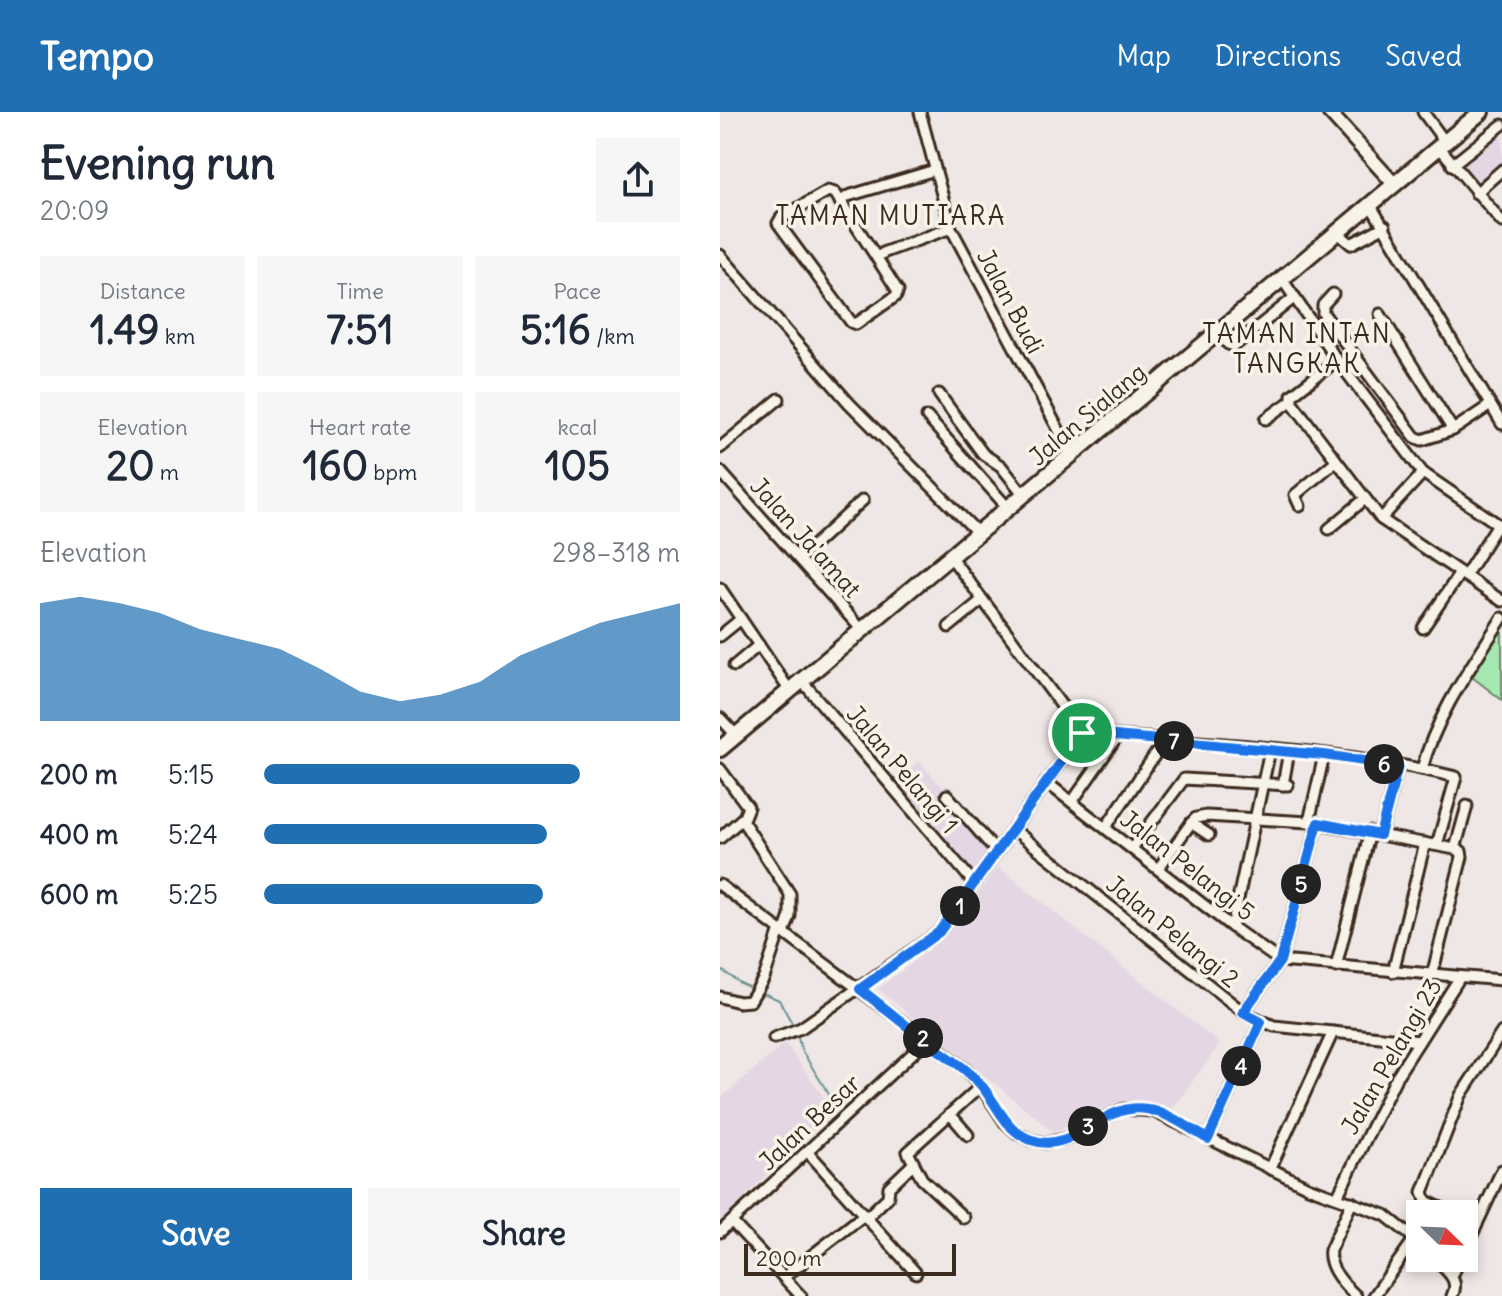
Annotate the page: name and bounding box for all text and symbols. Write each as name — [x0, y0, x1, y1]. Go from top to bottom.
text: Tempo — [40, 33, 154, 80]
text: Map — [1116, 38, 1171, 74]
text: Directions — [1215, 38, 1341, 74]
text: Saved — [1385, 38, 1462, 74]
text: Evening run — [40, 136, 275, 191]
button: share — [596, 138, 680, 222]
text: 20:09 — [40, 194, 109, 227]
district label: TAMAN MUTIARA — [776, 199, 1006, 232]
street label: Jalan Budi — [971, 244, 1051, 358]
text: Distance — [100, 277, 186, 305]
text: Time — [336, 277, 384, 305]
text: Pace — [553, 277, 601, 305]
text: 1.49 — [90, 305, 160, 355]
text: 7:51 — [326, 305, 394, 355]
text: 5:16 — [520, 305, 591, 355]
district label: TAMAN INTAN TANGKAK — [1202, 317, 1392, 380]
text: km — [160, 322, 195, 350]
text: /km — [591, 322, 635, 350]
street label: Jalan Sialang — [1022, 356, 1152, 472]
text: Elevation — [98, 413, 188, 441]
text: Heart rate — [309, 413, 411, 441]
text: kcal — [558, 413, 597, 441]
text: 20 — [106, 441, 155, 491]
text: 160 — [303, 441, 368, 491]
text: 105 — [545, 441, 610, 491]
text: m — [155, 458, 179, 486]
text: bpm — [368, 458, 417, 486]
street label: Jalan Ja'amat — [744, 471, 868, 603]
text: Elevation — [40, 536, 147, 569]
text: 298–318 m — [552, 536, 680, 569]
street label: Jalan Pelangi 1 — [841, 699, 965, 839]
pin — [1048, 699, 1116, 767]
icon: arrive — [1060, 711, 1104, 755]
pin: 7 — [1154, 721, 1194, 761]
text: 7 — [1169, 727, 1179, 755]
pin: 6 — [1364, 744, 1404, 784]
text: 6 — [1378, 750, 1390, 778]
text: 200 m — [40, 758, 117, 791]
text: 5:15 — [168, 758, 214, 791]
street label: Jalan Pelangi 5 — [1115, 803, 1261, 927]
text: 400 m — [40, 818, 118, 851]
text: 5:24 — [168, 818, 218, 851]
pin: 5 — [1281, 864, 1321, 904]
street label: Jalan Pelangi 2 — [1101, 868, 1245, 994]
text: 5 — [1295, 870, 1307, 898]
text: 600 m — [40, 878, 118, 911]
text: 5:25 — [168, 878, 218, 911]
pin: 1 — [940, 886, 980, 926]
text: 1 — [956, 892, 964, 920]
street label: Jalan Pelangi 23 — [1334, 973, 1448, 1139]
pin: 2 — [903, 1018, 943, 1058]
text: 2 — [917, 1024, 929, 1052]
pin: 4 — [1221, 1046, 1261, 1086]
text: 4 — [1235, 1052, 1247, 1080]
street label: Jalan Besar — [752, 1067, 866, 1176]
pin: 3 — [1068, 1106, 1108, 1146]
text: 3 — [1082, 1112, 1094, 1140]
button: Save — [40, 1188, 352, 1280]
button: Share — [368, 1188, 680, 1280]
north arrow — [1406, 1200, 1478, 1272]
map controls — [1406, 1200, 1478, 1272]
scale bar — [744, 1240, 956, 1276]
text: 200 m — [756, 1244, 822, 1272]

